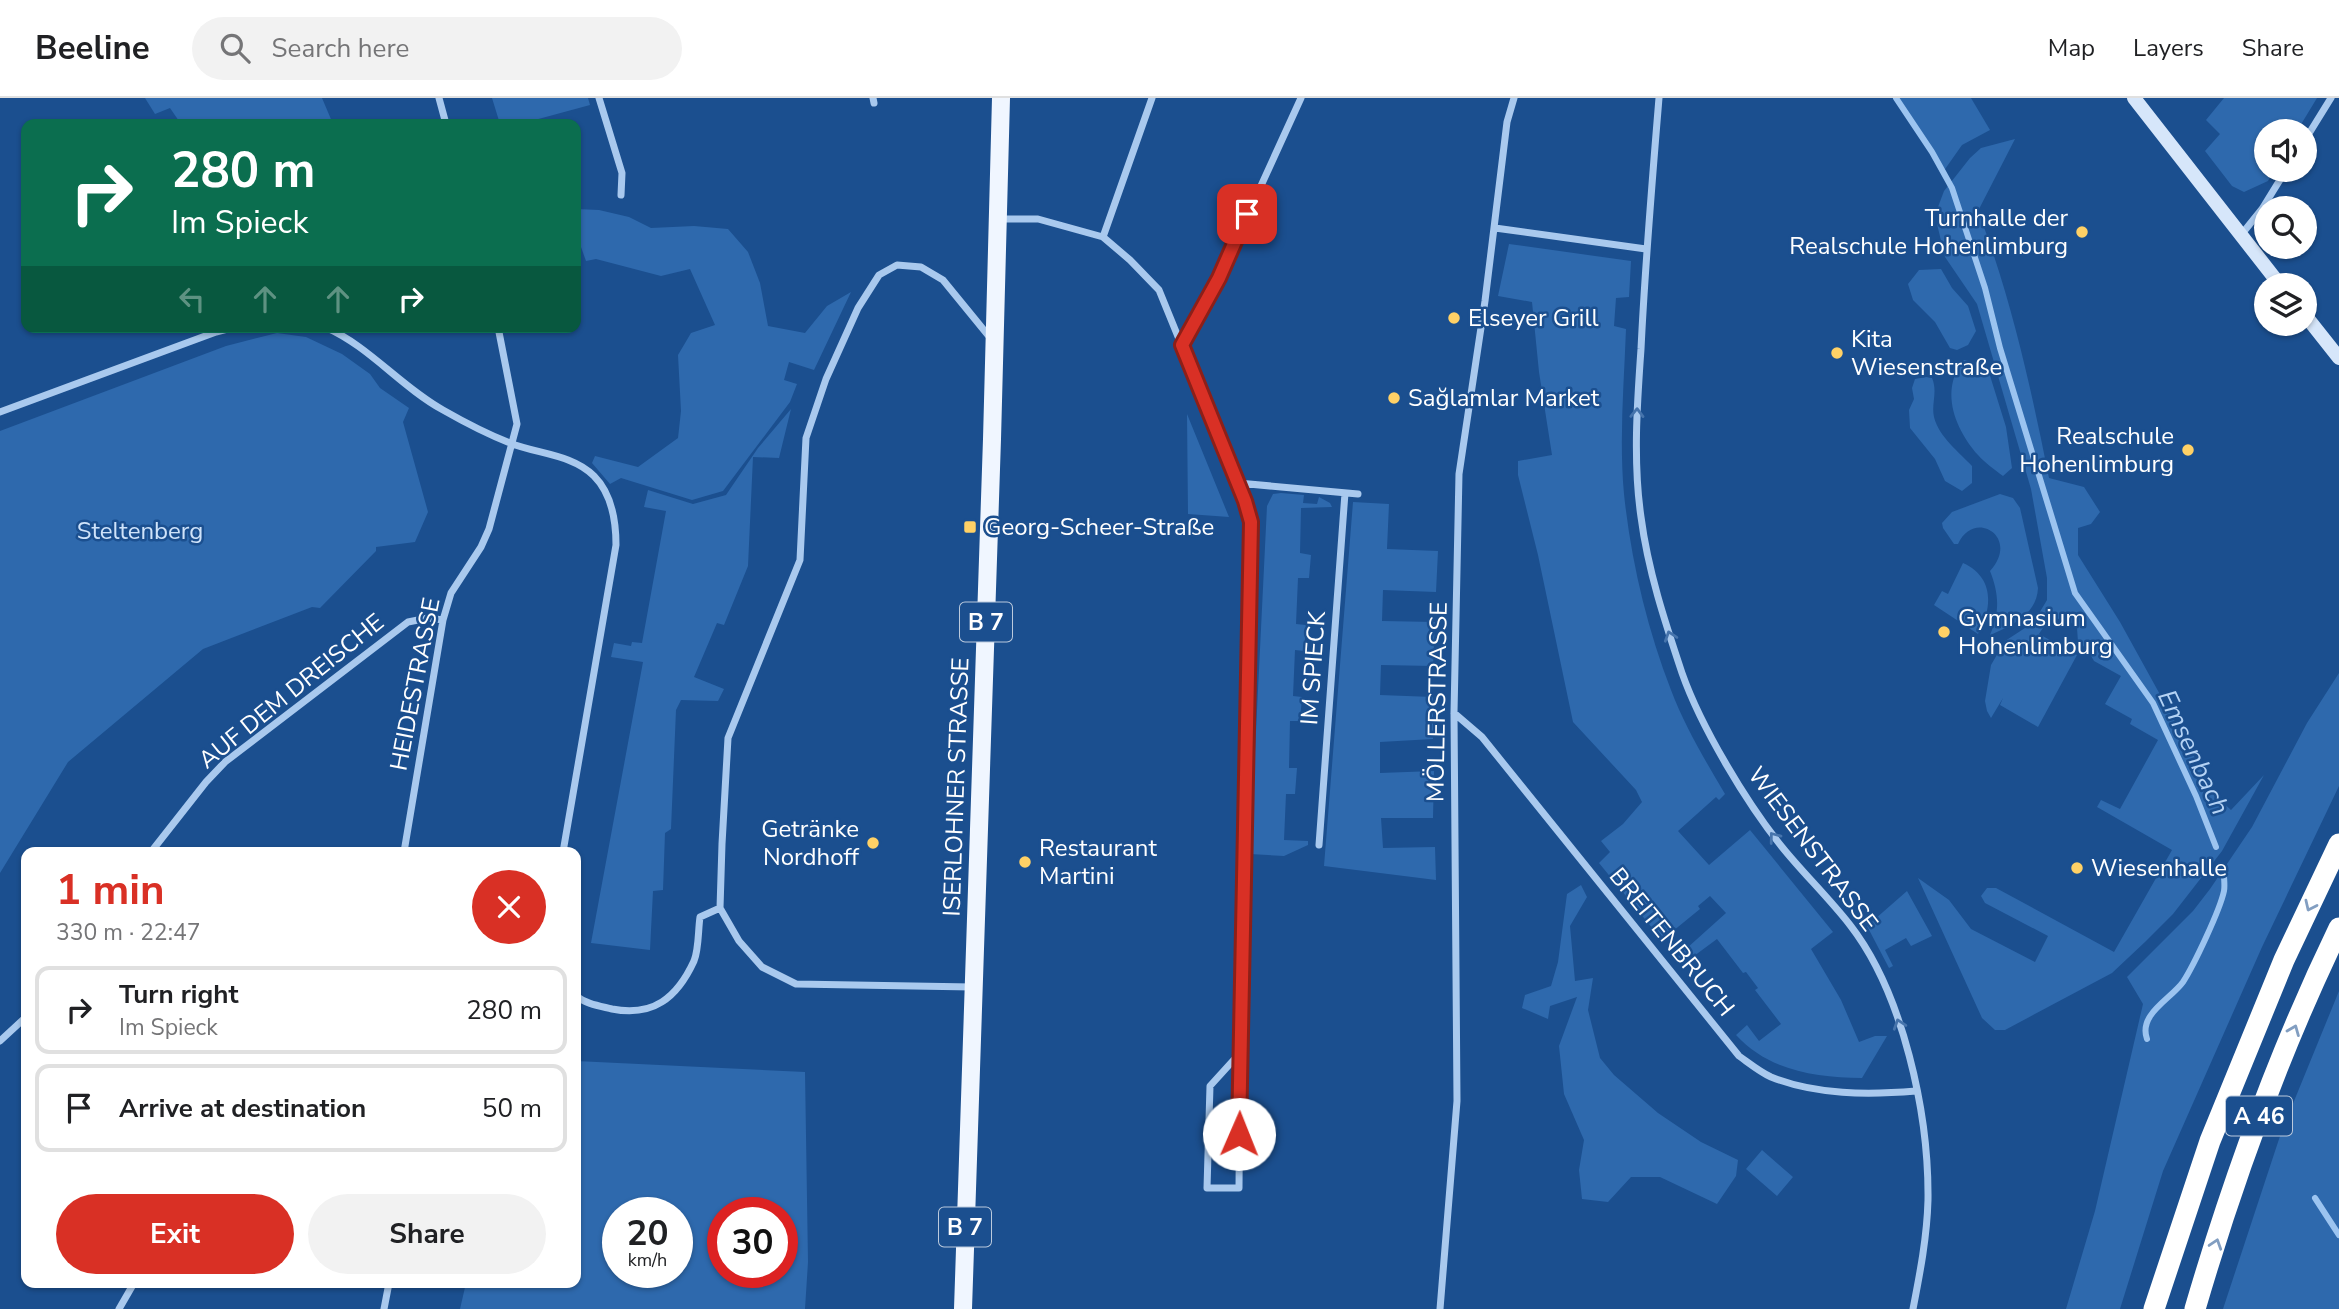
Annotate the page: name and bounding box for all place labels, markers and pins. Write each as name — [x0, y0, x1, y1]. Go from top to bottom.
pin — [1217, 184, 1277, 244]
place label: Turnhalle der Realschule Hohenlimburg — [1789, 202, 2068, 262]
marker: Turnhalle der Realschule Hohenlimburg — [2074, 224, 2090, 240]
place label: Elseyer Grill — [1468, 302, 1599, 334]
marker: Elseyer Grill — [1446, 310, 1462, 326]
place label: Kita Wiesenstraße — [1851, 323, 2002, 383]
marker: Kita Wiesenstraße — [1829, 345, 1845, 361]
place label: Sağlamlar Market — [1408, 382, 1600, 414]
marker: Sağlamlar Market — [1386, 390, 1402, 406]
place label: Realschule Hohenlimburg — [2019, 420, 2174, 480]
marker: Realschule Hohenlimburg — [2180, 442, 2196, 458]
place label: Georg-Scheer-Straße — [984, 511, 1214, 543]
marker: Georg-Scheer-Straße — [962, 519, 978, 535]
place label: Gymnasium Hohenlimburg — [1958, 602, 2113, 662]
marker: Gymnasium Hohenlimburg — [1936, 624, 1952, 640]
place label: Getränke Nordhoff — [761, 813, 860, 873]
place label: Restaurant Martini — [1039, 832, 1157, 892]
marker: Getränke Nordhoff — [865, 835, 881, 851]
place label: Wiesenhalle — [2091, 852, 2227, 884]
marker: Restaurant Martini — [1017, 854, 1033, 870]
marker: Wiesenhalle — [2069, 860, 2085, 876]

